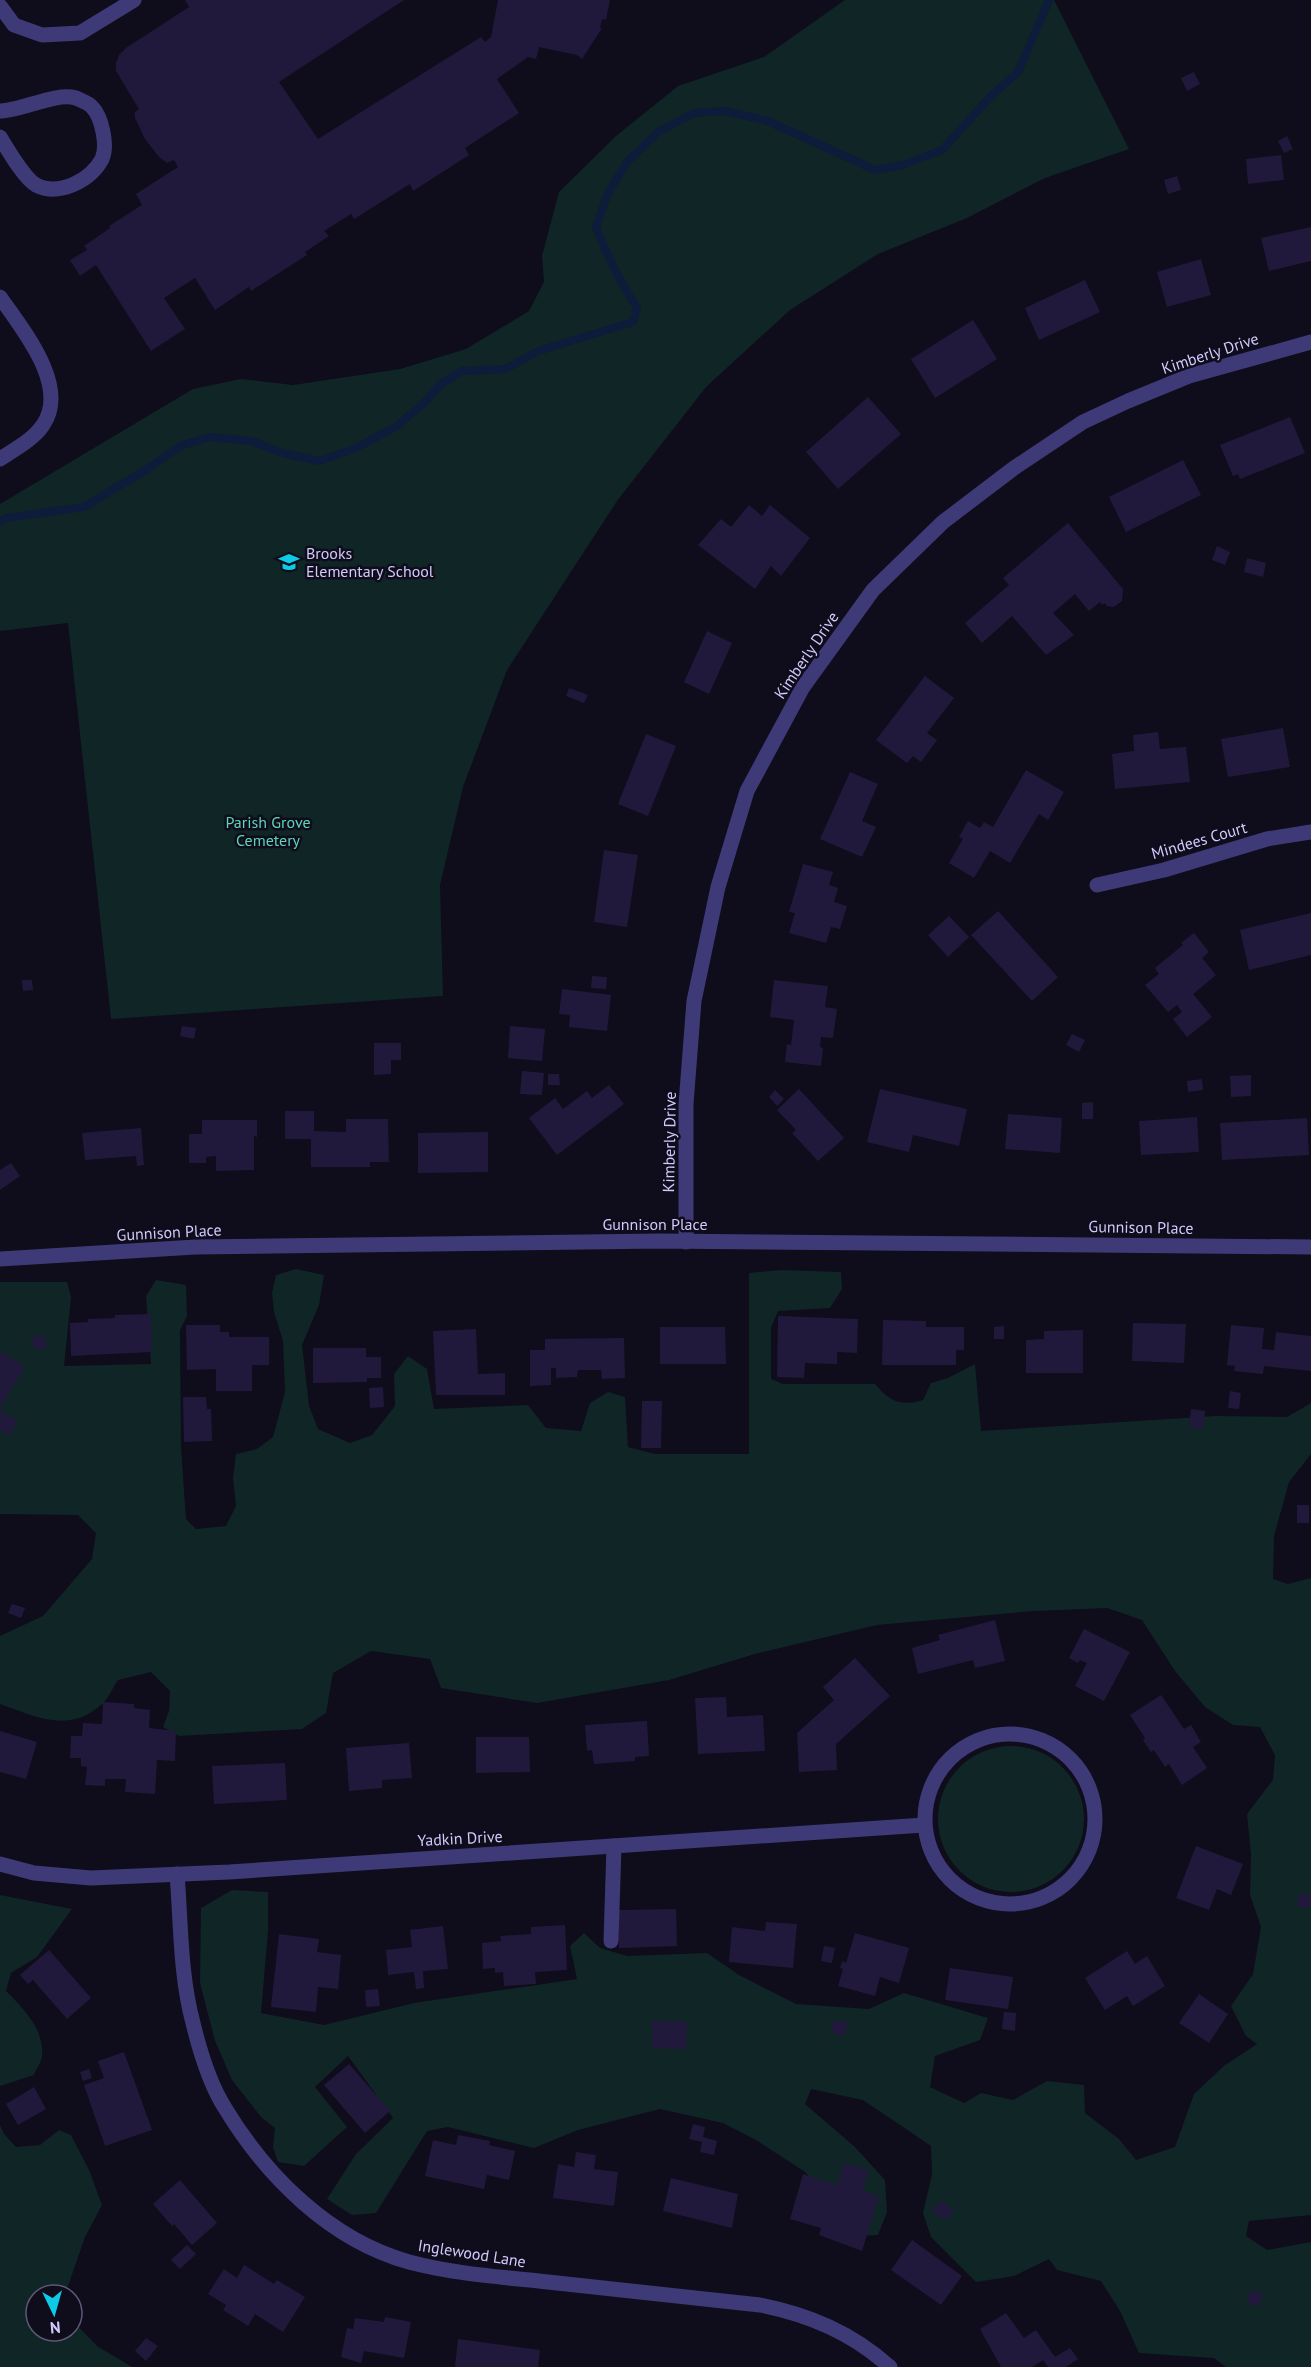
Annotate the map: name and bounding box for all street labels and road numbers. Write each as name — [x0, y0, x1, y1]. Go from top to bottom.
street label: Kimberly Drive — [1159, 328, 1261, 378]
street label: Kimberly Drive — [769, 608, 843, 702]
street label: Mindees Court — [1149, 817, 1250, 863]
street label: Kimberly Drive — [658, 1091, 680, 1193]
street label: Gunnison Place — [602, 1214, 708, 1234]
street label: Gunnison Place — [1088, 1216, 1194, 1238]
street label: Gunnison Place — [116, 1219, 222, 1245]
street label: Yadkin Drive — [417, 1826, 503, 1850]
street label: Inglewood Lane — [417, 2235, 527, 2271]

